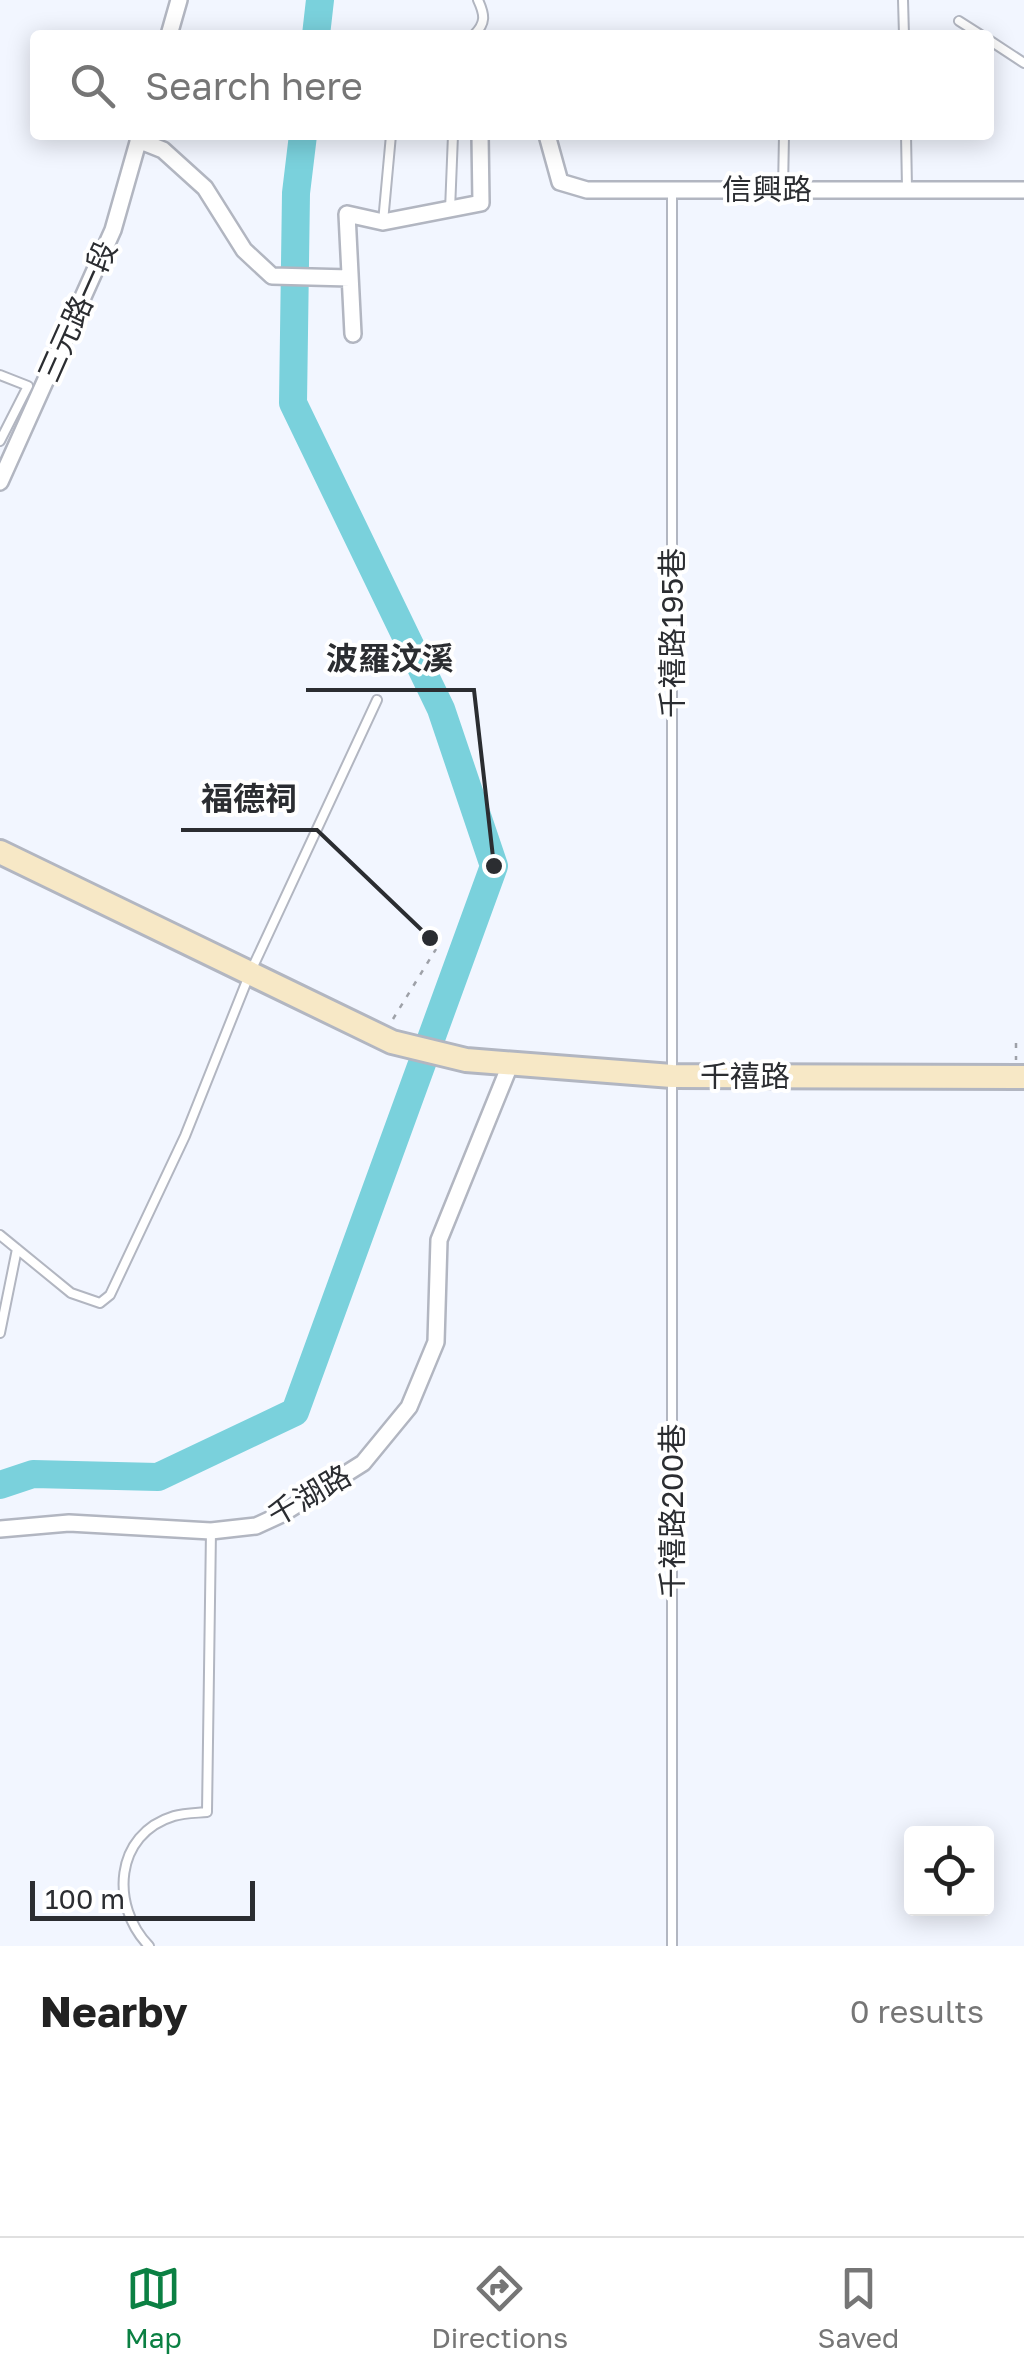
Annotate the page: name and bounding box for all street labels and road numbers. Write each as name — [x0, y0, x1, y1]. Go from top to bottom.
street label: 信興路 — [722, 171, 812, 207]
street label: 三元路一段 — [30, 235, 124, 387]
street label: 千禧路195巷 — [654, 548, 690, 718]
street label: 千禧路 — [700, 1058, 790, 1094]
street label: 千禧路200巷 — [654, 1424, 690, 1598]
street label: 千湖路 — [261, 1457, 357, 1533]

